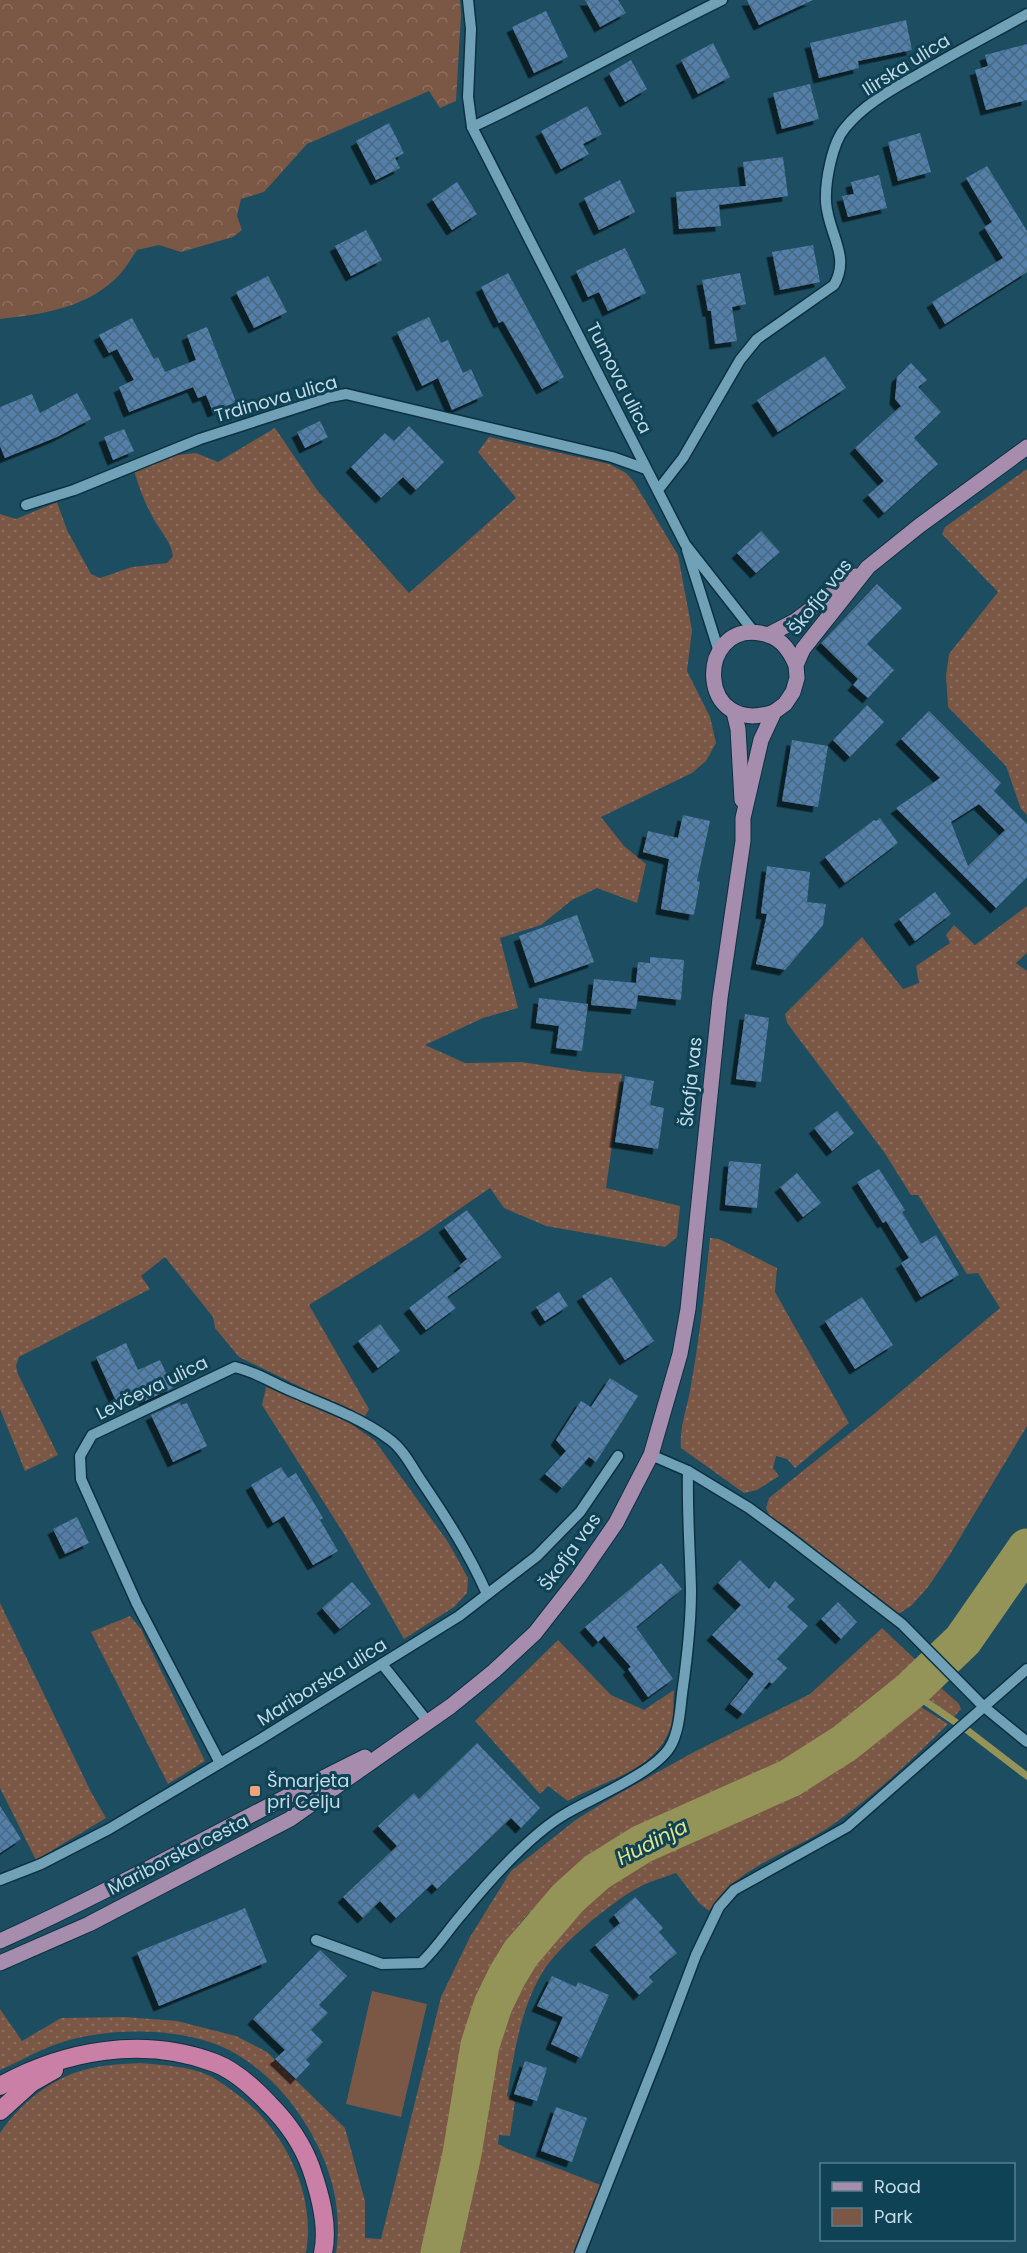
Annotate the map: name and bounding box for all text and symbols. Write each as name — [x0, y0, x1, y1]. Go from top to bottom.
street label: Ilirska ulica — [857, 28, 954, 101]
street label: Tumova ulica — [581, 318, 658, 438]
street label: Trdinova ulica — [212, 369, 340, 428]
street label: Škofja vas — [782, 553, 857, 640]
street label: Škofja vas — [673, 1036, 708, 1128]
street label: Levčeva ulica — [92, 1350, 212, 1425]
street label: Škofja vas — [533, 1508, 606, 1596]
street label: Mariborska ulica — [252, 1632, 391, 1731]
place label: Šmarjeta pri Celju — [267, 1768, 349, 1814]
marker: Šmarjeta pri Celju — [248, 1784, 262, 1798]
street label: Mariborska cesta — [103, 1808, 253, 1901]
water label: Hudinja — [612, 1812, 692, 1872]
legend — [820, 2163, 1015, 2241]
text: Road — [874, 2174, 921, 2199]
text: Park — [874, 2204, 913, 2229]

